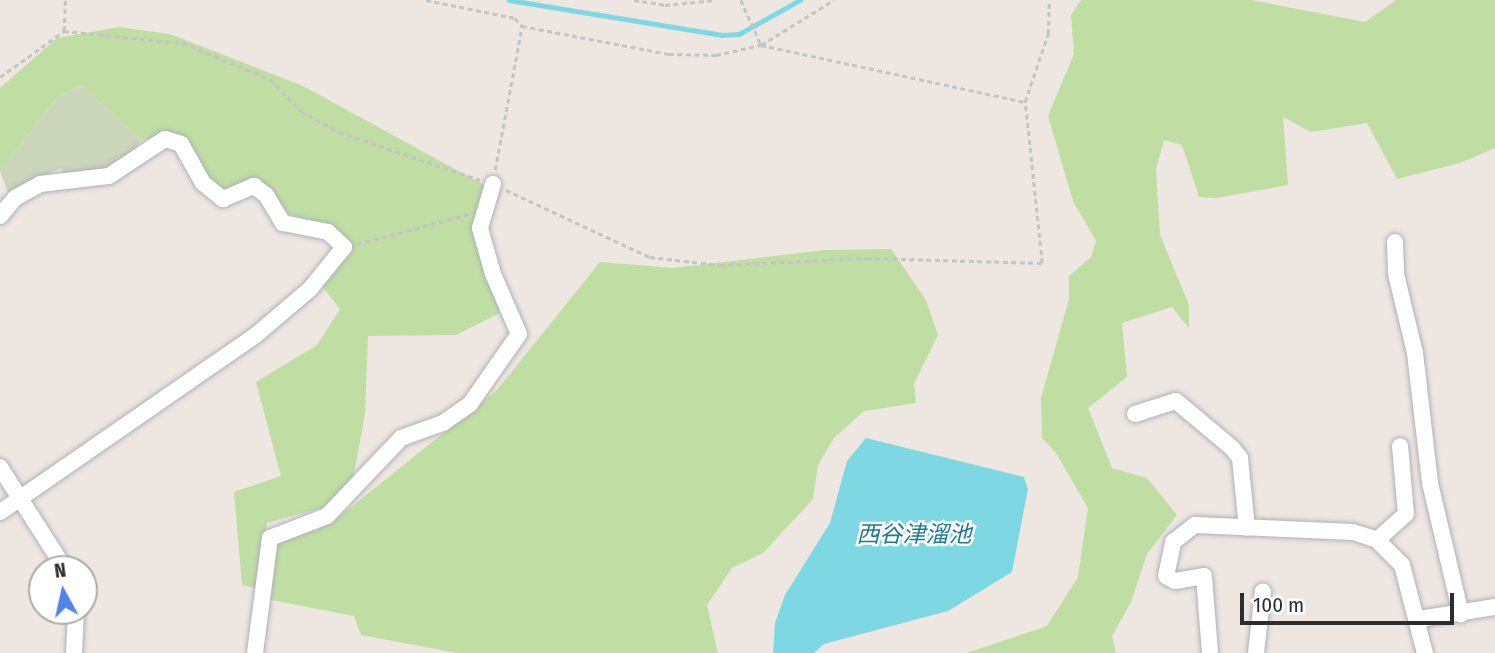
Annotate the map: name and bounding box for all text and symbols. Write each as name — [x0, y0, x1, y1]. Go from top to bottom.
water label: 西谷津溜池 — [857, 520, 971, 548]
north arrow — [28, 555, 98, 625]
text: N — [53, 559, 68, 583]
scale bar — [1243, 580, 1456, 624]
text: 100 m — [1253, 592, 1304, 618]

